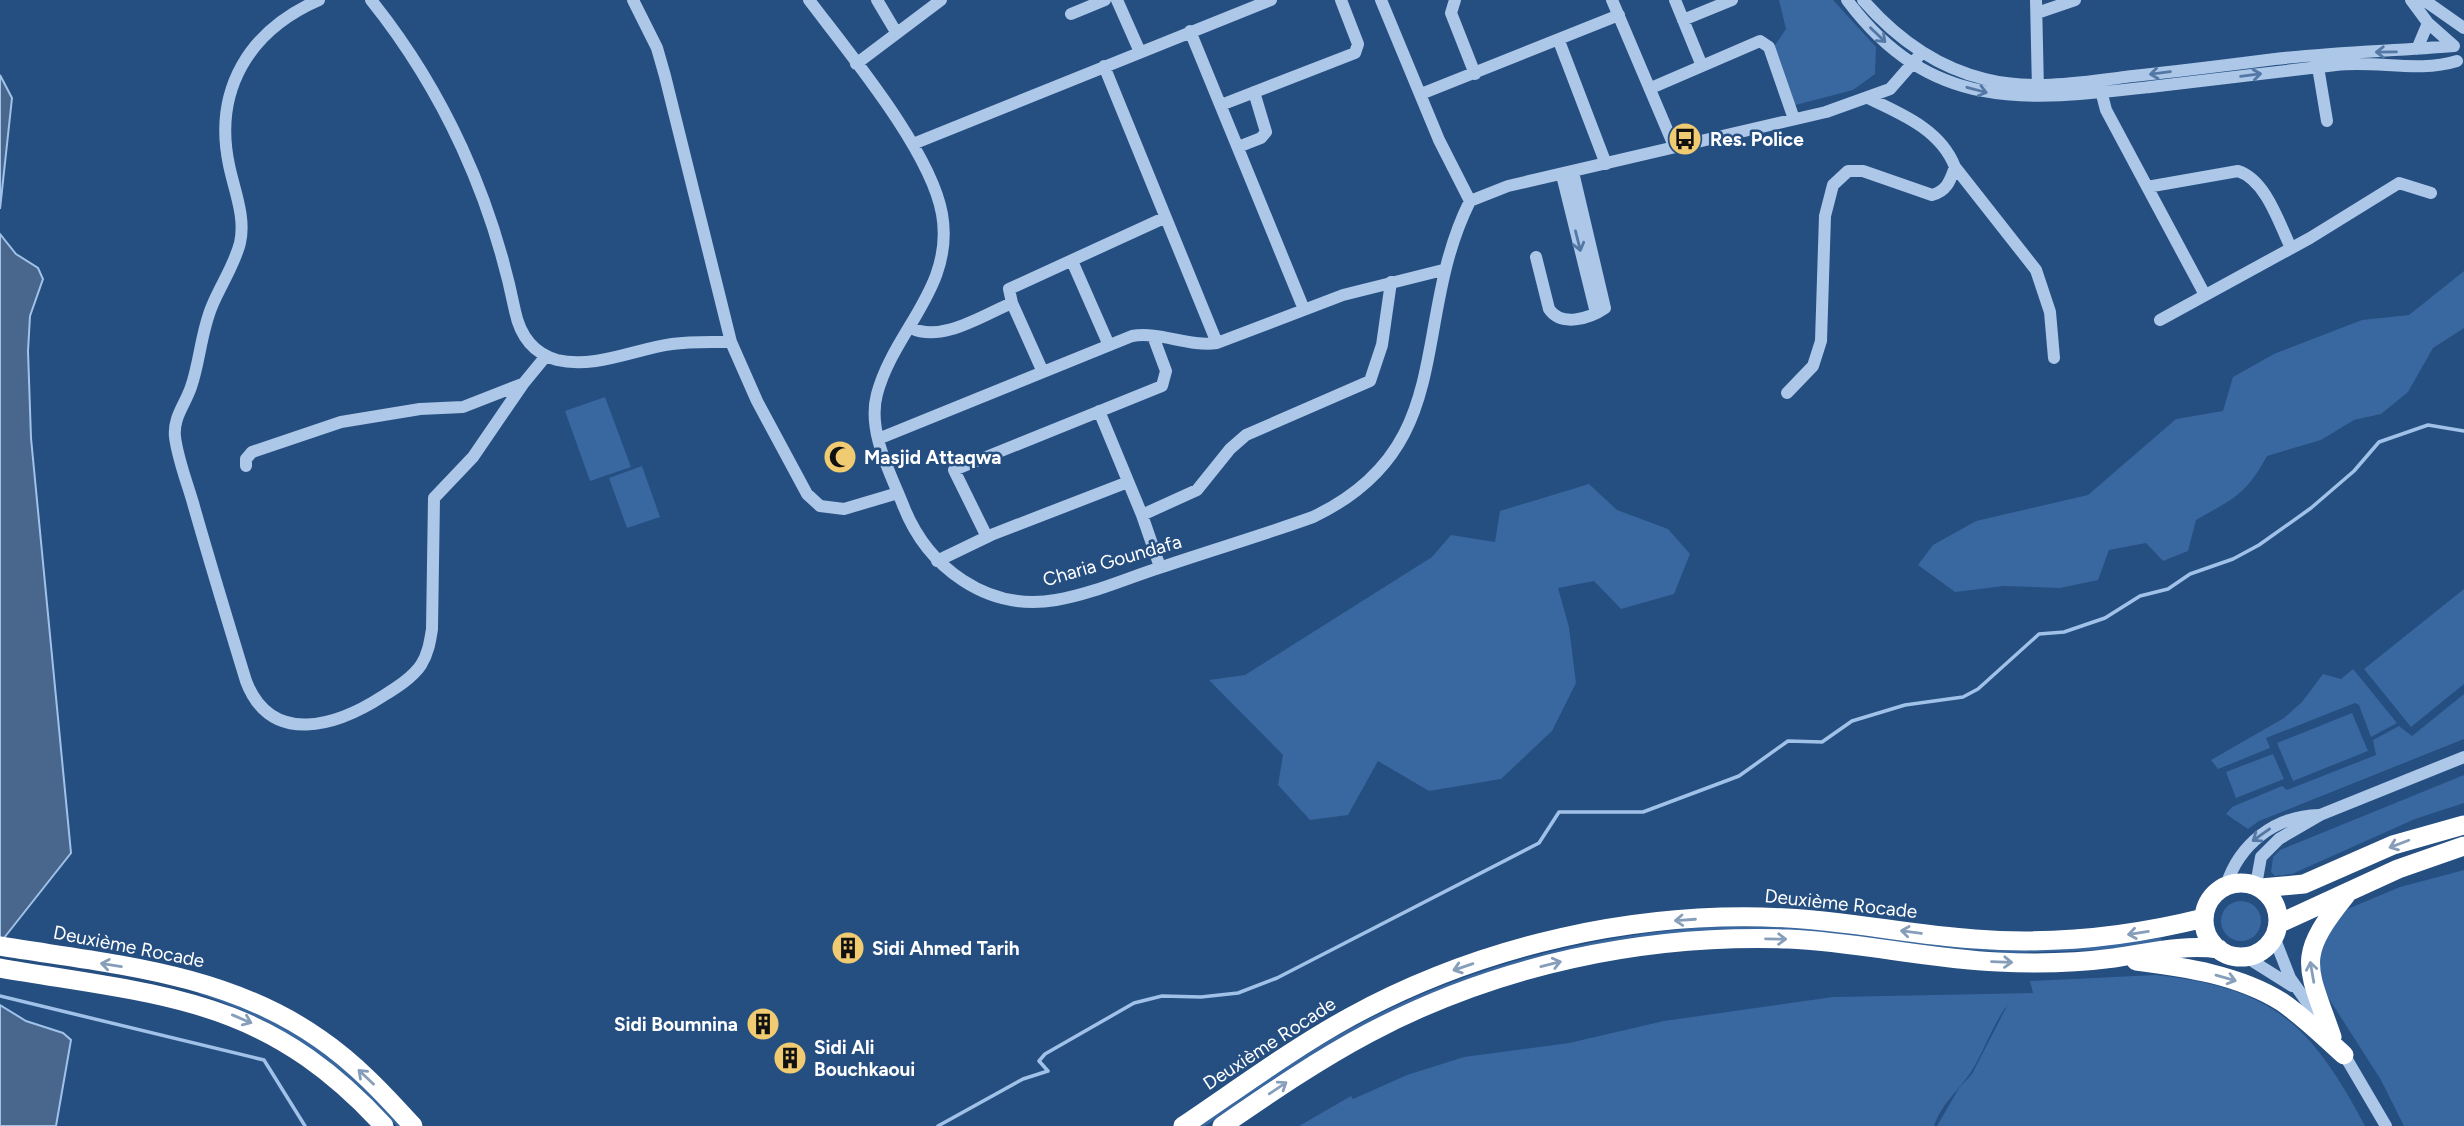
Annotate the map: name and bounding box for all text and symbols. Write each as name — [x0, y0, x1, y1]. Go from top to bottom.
one-way arrow — [1869, 26, 1886, 43]
one-way arrow — [2375, 45, 2398, 59]
one-way arrow — [2149, 67, 2172, 80]
one-way arrow — [2240, 69, 2262, 82]
one-way arrow — [1965, 84, 1988, 97]
bus stop icon: Res. Police — [1666, 120, 1704, 158]
place label: Res. Police — [1710, 128, 1804, 151]
one-way arrow — [1572, 229, 1585, 252]
mosque icon: Masjid Attaqwa — [821, 438, 859, 476]
place label: Masjid Attaqwa — [864, 446, 1001, 469]
street label: Charia Goundafa — [1040, 530, 1184, 591]
one-way arrow — [2252, 828, 2271, 842]
one-way arrow — [2388, 838, 2410, 851]
street label: Deuxième Rocade — [1763, 884, 1918, 923]
one-way arrow — [1673, 913, 1696, 926]
street label: Deuxième Rocade — [51, 921, 206, 972]
one-way arrow — [1900, 925, 1923, 938]
one-way arrow — [2127, 927, 2150, 940]
building icon: Sidi Ahmed Tarih — [829, 929, 867, 967]
one-way arrow — [1765, 932, 1788, 946]
place label: Sidi Ahmed Tarih — [872, 937, 1020, 960]
one-way arrow — [1991, 956, 2014, 969]
one-way arrow — [1539, 957, 1562, 970]
one-way arrow — [101, 958, 123, 971]
one-way arrow — [1452, 961, 1474, 974]
one-way arrow — [2305, 961, 2318, 984]
one-way arrow — [2214, 973, 2236, 986]
street label: Deuxième Rocade — [1199, 992, 1340, 1095]
building icon: Sidi Boumnina — [744, 1005, 782, 1043]
one-way arrow — [231, 1013, 252, 1026]
place label: Sidi Boumnina — [614, 1013, 738, 1036]
place label: Sidi Ali Bouchkaoui — [814, 1036, 915, 1081]
building icon: Sidi Ali Bouchkaoui — [771, 1039, 809, 1077]
one-way arrow — [358, 1068, 375, 1085]
one-way arrow — [1268, 1081, 1288, 1095]

